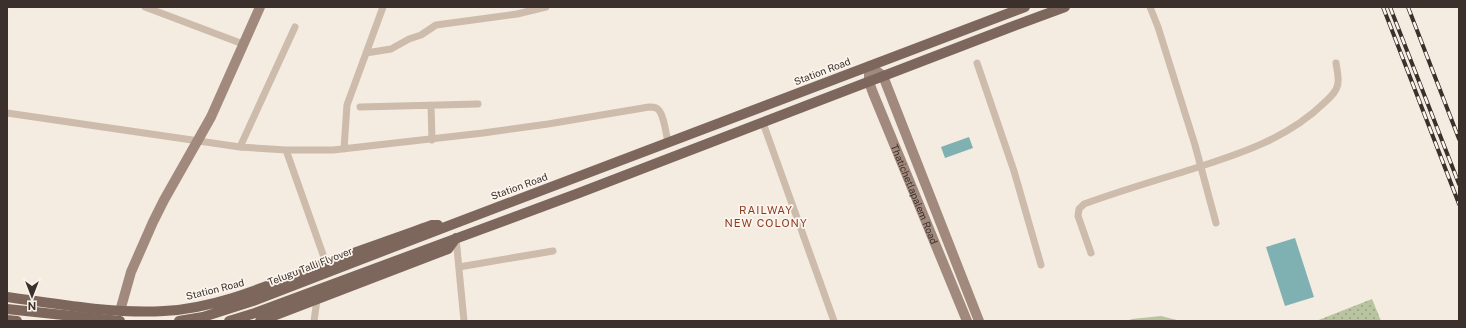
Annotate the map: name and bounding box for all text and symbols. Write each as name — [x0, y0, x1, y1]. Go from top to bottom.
street label: Station Road — [792, 55, 852, 87]
street label: Thatichetlapalem Road — [889, 142, 941, 246]
street label: Station Road — [489, 170, 549, 202]
district label: RAILWAY NEW COLONY — [724, 204, 808, 229]
street label: Telugu Talli Flyover — [266, 244, 354, 288]
north arrow — [12, 276, 52, 316]
street label: Station Road — [185, 276, 245, 302]
text: N — [28, 300, 36, 312]

